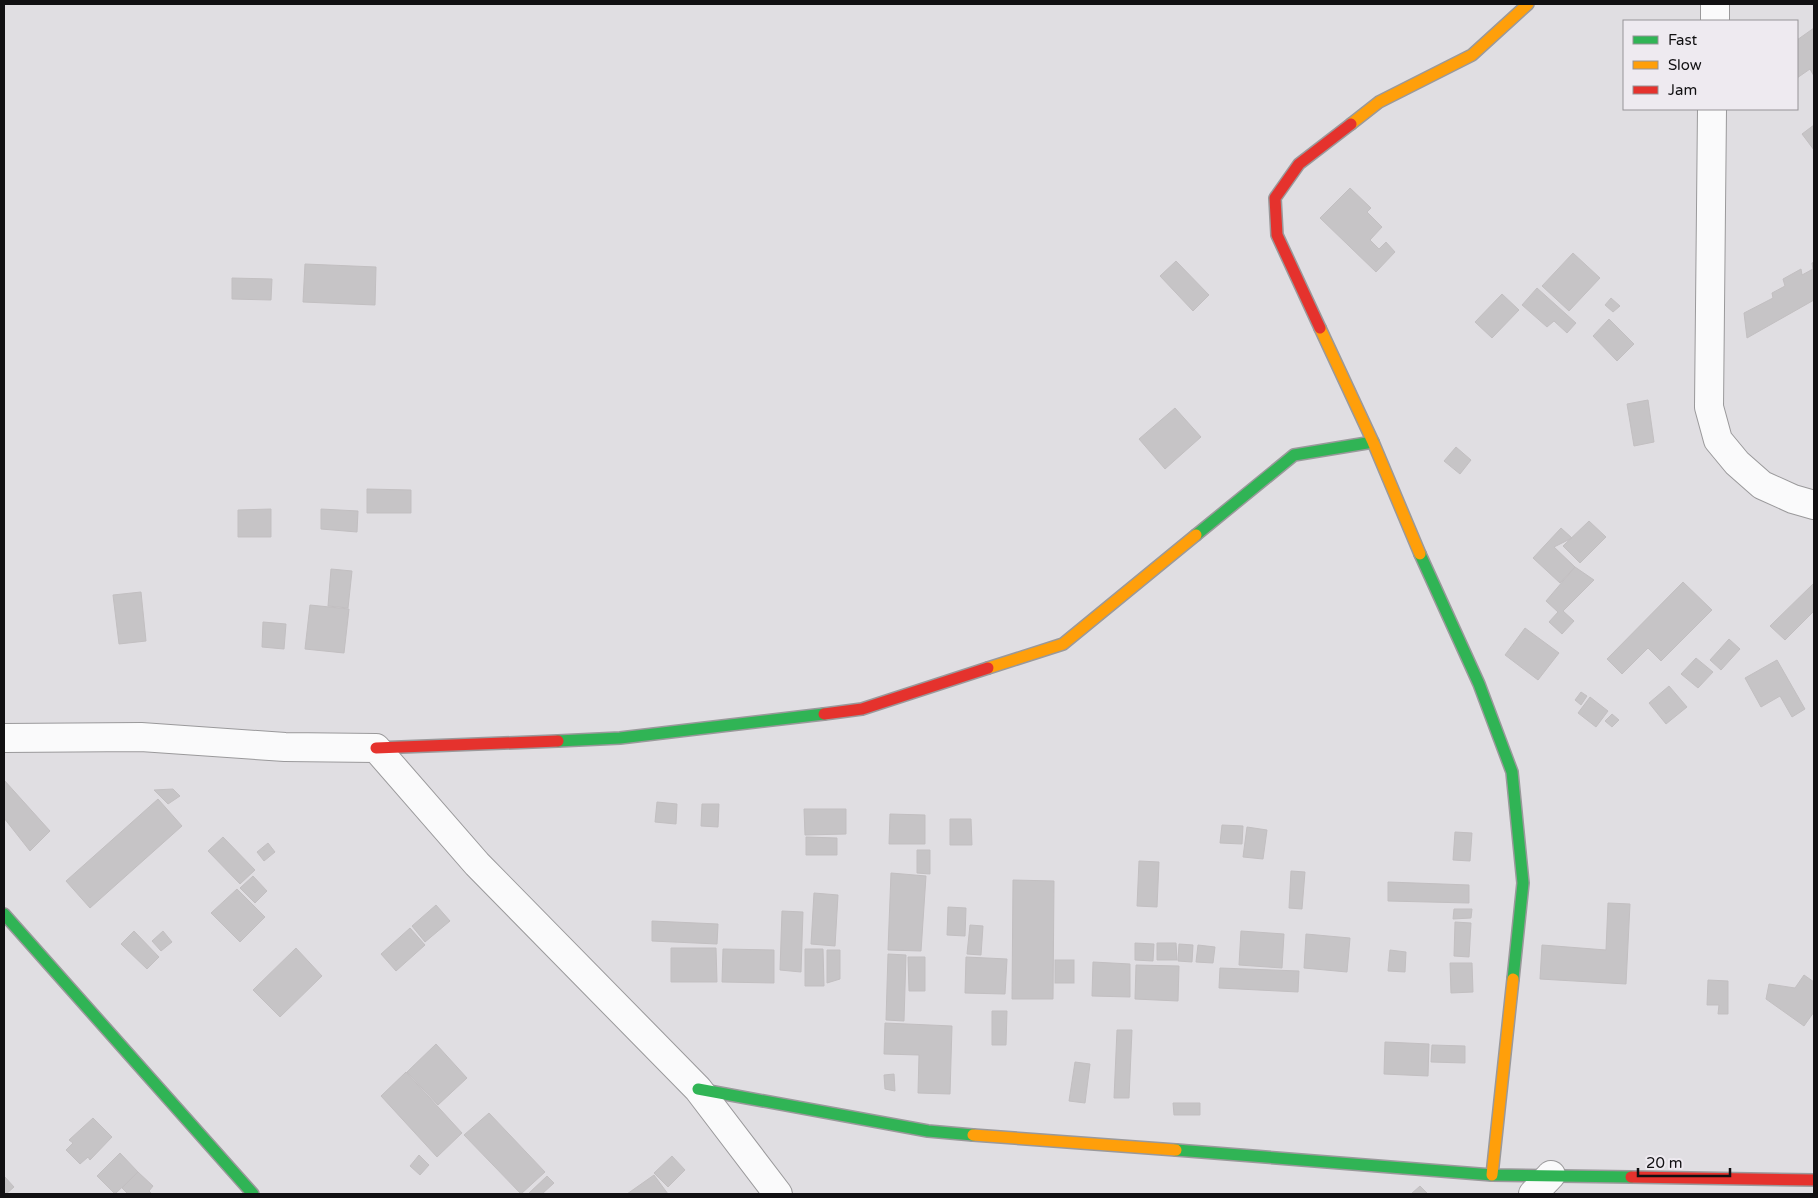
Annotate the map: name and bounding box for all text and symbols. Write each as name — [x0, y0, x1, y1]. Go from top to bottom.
legend — [1623, 20, 1798, 110]
text: Fast — [1668, 31, 1698, 49]
text: Slow — [1668, 56, 1702, 74]
text: Jam — [1668, 81, 1697, 99]
scale bar — [1638, 1146, 1730, 1178]
text: 20 m — [1646, 1154, 1683, 1172]

